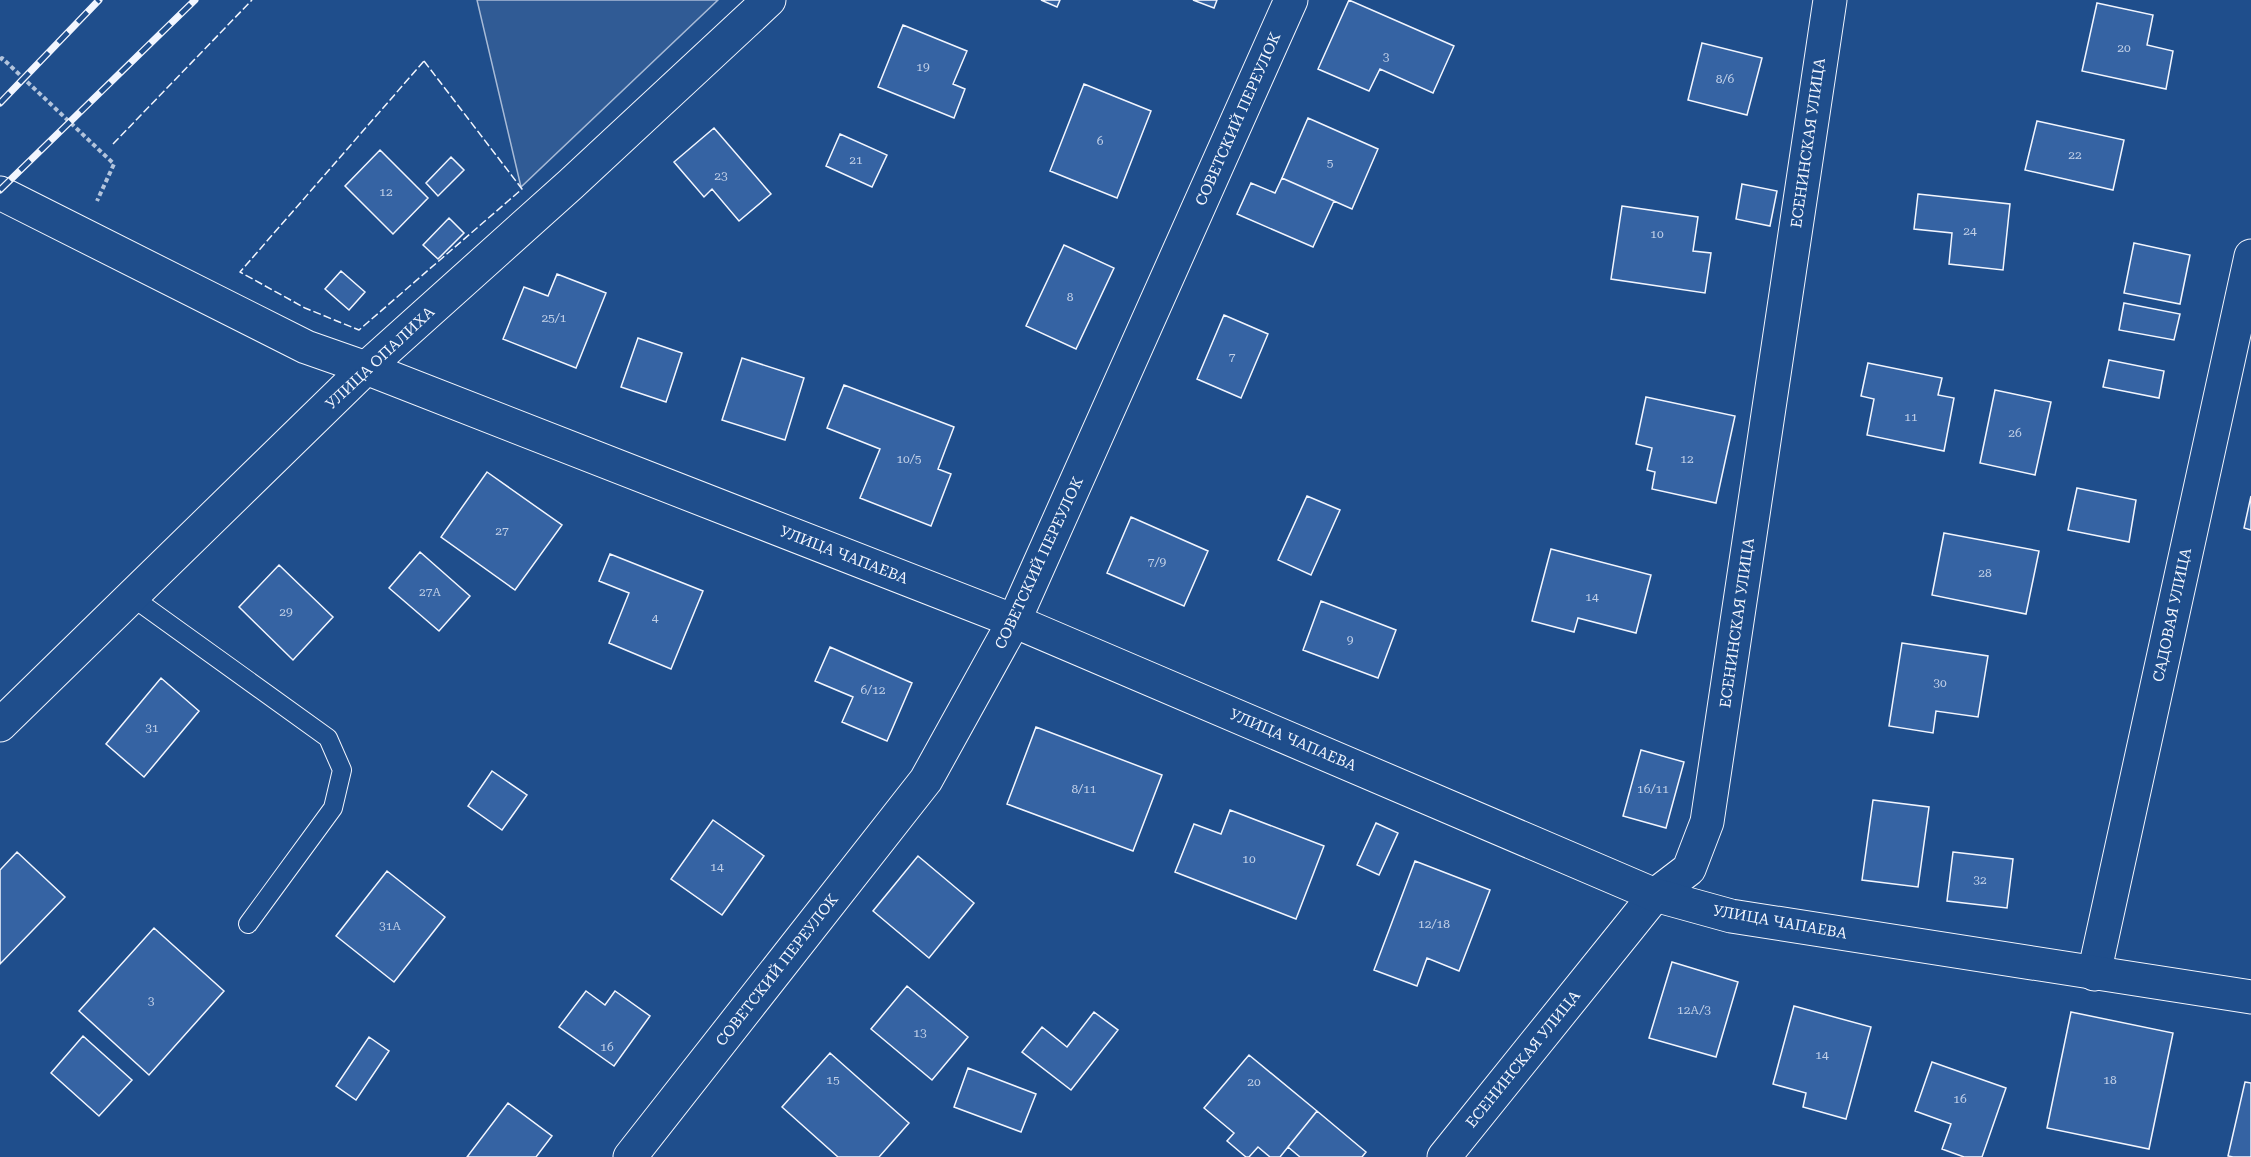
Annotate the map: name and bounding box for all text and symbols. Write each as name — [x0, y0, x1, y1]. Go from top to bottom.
street label: СОВЕТСКИЙ ПЕРЕУЛОК — [1192, 29, 1284, 208]
house number: 20 — [2117, 41, 2131, 55]
house number: 3 — [1383, 50, 1390, 64]
street label: ЕСЕНИНСКАЯ УЛИЦА — [1787, 56, 1829, 229]
house number: 19 — [916, 60, 930, 74]
house number: 8/6 — [1716, 72, 1735, 86]
house number: 6 — [1097, 134, 1104, 148]
house number: 22 — [2068, 148, 2082, 162]
house number: 21 — [849, 153, 863, 167]
house number: 5 — [1327, 156, 1334, 170]
house number: 23 — [714, 169, 728, 183]
house number: 12 — [379, 185, 393, 199]
house number: 24 — [1963, 224, 1977, 238]
house number: 10 — [1650, 227, 1664, 241]
house number: 8 — [1067, 290, 1074, 304]
street label: УЛИЦА ОПАЛИХА — [322, 303, 438, 413]
house number: 25/1 — [541, 311, 567, 325]
house number: 7 — [1229, 350, 1236, 364]
house number: 11 — [1904, 410, 1918, 424]
house number: 26 — [2008, 426, 2022, 440]
house number: 10/5 — [896, 452, 922, 466]
house number: 12 — [1680, 452, 1694, 466]
street label: СОВЕТСКИЙ ПЕРЕУЛОК — [991, 474, 1087, 652]
street label: УЛИЦА ЧАПАЕВА — [777, 522, 911, 588]
house number: 27 — [495, 524, 509, 538]
street label: ЕСЕНИНСКАЯ УЛИЦА — [1716, 536, 1758, 709]
street label: САДОВАЯ УЛИЦА — [2149, 546, 2195, 684]
house number: 7/9 — [1148, 555, 1167, 569]
house number: 28 — [1978, 566, 1992, 580]
house number: 27А — [419, 585, 442, 599]
house number: 14 — [1585, 590, 1599, 604]
house number: 29 — [279, 605, 293, 619]
house number: 4 — [652, 611, 659, 625]
house number: 9 — [1347, 633, 1354, 647]
house number: 30 — [1933, 676, 1947, 690]
house number: 6/12 — [860, 683, 886, 697]
street label: УЛИЦА ЧАПАЕВА — [1227, 705, 1359, 775]
house number: 31 — [145, 721, 159, 735]
house number: 8/11 — [1071, 782, 1097, 796]
house number: 16/11 — [1637, 782, 1669, 796]
house number: 10 — [1242, 852, 1256, 866]
house number: 14 — [710, 860, 724, 874]
house number: 32 — [1973, 873, 1987, 887]
street label: СОВЕТСКИЙ ПЕРЕУЛОК — [712, 890, 842, 1050]
street label: УЛИЦА ЧАПАЕВА — [1712, 901, 1849, 943]
house number: 12/18 — [1418, 917, 1450, 931]
house number: 31А — [379, 919, 402, 933]
street label: ЕСЕНИНСКАЯ УЛИЦА — [1462, 986, 1584, 1131]
house number: 3 — [148, 994, 155, 1008]
house number: 12А/3 — [1677, 1003, 1711, 1017]
house number: 13 — [913, 1026, 927, 1040]
house number: 16 — [600, 1040, 614, 1054]
house number: 14 — [1815, 1048, 1829, 1062]
house number: 15 — [826, 1073, 840, 1087]
house number: 18 — [2103, 1073, 2117, 1087]
house number: 20 — [1247, 1075, 1261, 1089]
house number: 16 — [1953, 1092, 1967, 1106]

